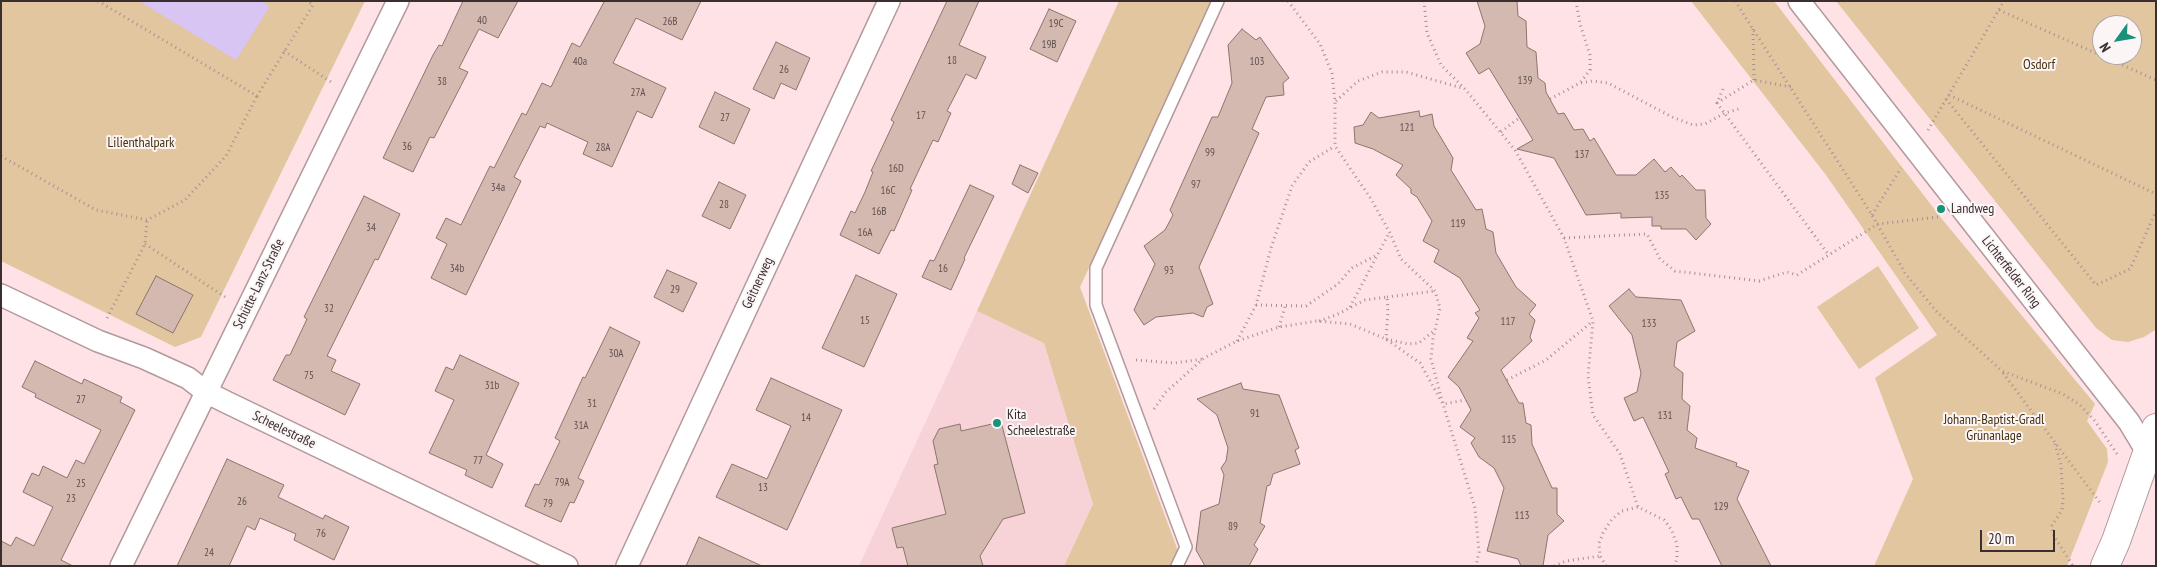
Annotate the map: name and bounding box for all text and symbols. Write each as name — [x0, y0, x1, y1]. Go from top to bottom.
house number: 40 — [477, 14, 487, 28]
house number: 26B — [662, 15, 678, 29]
north arrow — [2092, 15, 2142, 65]
house number: 19C — [1049, 17, 1063, 31]
house number: 19B — [1041, 38, 1057, 52]
text: N — [2095, 39, 2115, 55]
house number: 18 — [947, 54, 957, 68]
house number: 40a — [573, 55, 587, 69]
house number: 103 — [1250, 55, 1264, 69]
park label: Osdorf — [2023, 57, 2055, 73]
house number: 26 — [779, 63, 789, 77]
house number: 139 — [1518, 74, 1532, 88]
house number: 38 — [437, 75, 447, 89]
house number: 27A — [631, 86, 645, 100]
house number: 17 — [916, 109, 926, 123]
house number: 27 — [720, 111, 730, 125]
house number: 121 — [1400, 121, 1414, 135]
park label: Lilienthalpark — [108, 135, 174, 151]
house number: 36 — [402, 140, 412, 154]
house number: 28A — [595, 141, 611, 155]
house number: 99 — [1205, 146, 1215, 160]
house number: 137 — [1575, 148, 1589, 162]
house number: 16D — [888, 162, 904, 176]
house number: 97 — [1191, 178, 1201, 192]
house number: 34a — [491, 181, 505, 195]
house number: 16C — [881, 184, 895, 198]
house number: 135 — [1655, 189, 1669, 203]
house number: 28 — [719, 198, 729, 212]
place label: Landweg — [1951, 201, 1994, 217]
marker: Landweg — [1935, 203, 1947, 215]
house number: 16B — [871, 205, 887, 219]
house number: 119 — [1451, 217, 1465, 231]
house number: 34 — [366, 221, 376, 235]
house number: 16A — [857, 226, 873, 240]
street label: Lichterfelder Ring — [1978, 233, 2044, 311]
street label: Schütte-Lanz-Straße — [230, 236, 288, 332]
street label: Geitnerweg — [739, 254, 777, 312]
house number: 34b — [450, 262, 464, 276]
house number: 16 — [938, 262, 948, 276]
house number: 93 — [1164, 264, 1174, 278]
house number: 29 — [670, 283, 680, 297]
house number: 32 — [324, 302, 334, 316]
house number: 15 — [860, 314, 870, 328]
house number: 117 — [1501, 315, 1515, 329]
house number: 133 — [1642, 317, 1656, 331]
house number: 30A — [608, 347, 624, 361]
house number: 75 — [304, 369, 314, 383]
house number: 31b — [485, 379, 499, 393]
house number: 27 — [76, 393, 86, 407]
house number: 31 — [587, 397, 597, 411]
street label: Scheelestraße — [250, 407, 318, 453]
place label: Kita Scheelestraße — [1007, 407, 1075, 440]
house number: 91 — [1250, 407, 1260, 421]
house number: 131 — [1658, 409, 1672, 423]
house number: 14 — [801, 411, 811, 425]
park label: Johann-Baptist-Gradl Grünanlage — [1944, 412, 2044, 444]
marker: Kita Scheelestraße — [991, 417, 1003, 429]
house number: 31A — [573, 419, 589, 433]
house number: 115 — [1502, 433, 1516, 447]
house number: 77 — [473, 454, 483, 468]
house number: 79A — [554, 476, 570, 490]
house number: 25 — [76, 477, 86, 491]
house number: 13 — [758, 481, 768, 495]
house number: 23 — [66, 492, 76, 506]
house number: 26 — [237, 495, 247, 509]
house number: 79 — [543, 497, 553, 511]
house number: 129 — [1714, 500, 1728, 514]
house number: 113 — [1515, 509, 1529, 523]
house number: 89 — [1228, 520, 1238, 534]
scale bar — [1982, 520, 2057, 552]
house number: 76 — [316, 527, 326, 541]
text: 20 m — [1988, 529, 2014, 548]
house number: 24 — [204, 546, 214, 560]

